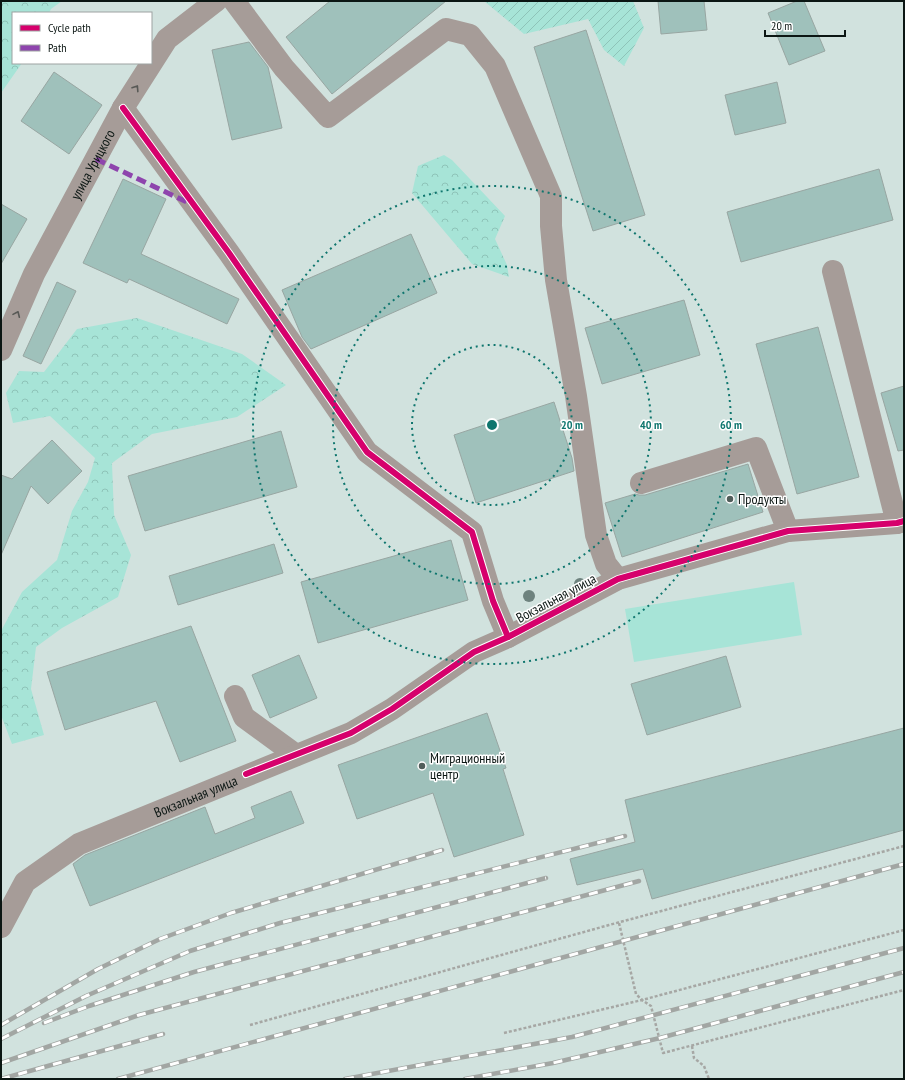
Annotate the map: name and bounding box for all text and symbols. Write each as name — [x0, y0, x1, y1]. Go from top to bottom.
legend — [12, 12, 152, 64]
scale bar — [765, 12, 845, 38]
text: 20 m — [771, 18, 792, 33]
text: Cycle path — [48, 20, 91, 35]
text: Path — [48, 40, 66, 55]
one-way arrow — [132, 85, 139, 92]
street label: улица Урицкого — [67, 126, 119, 203]
one-way arrow — [12, 311, 20, 318]
text: 20 m — [561, 417, 583, 432]
text: 40 m — [640, 417, 662, 432]
text: 60 m — [720, 417, 742, 432]
centre of rings — [485, 418, 499, 432]
place label: Продукты — [738, 490, 786, 508]
marker: Продукты — [725, 494, 735, 504]
street label: Вокзальная улица — [513, 569, 599, 627]
place label: Миграционный центр — [430, 749, 505, 783]
marker: Миграционный центр — [417, 761, 427, 771]
street label: Вокзальная улица — [151, 771, 240, 821]

